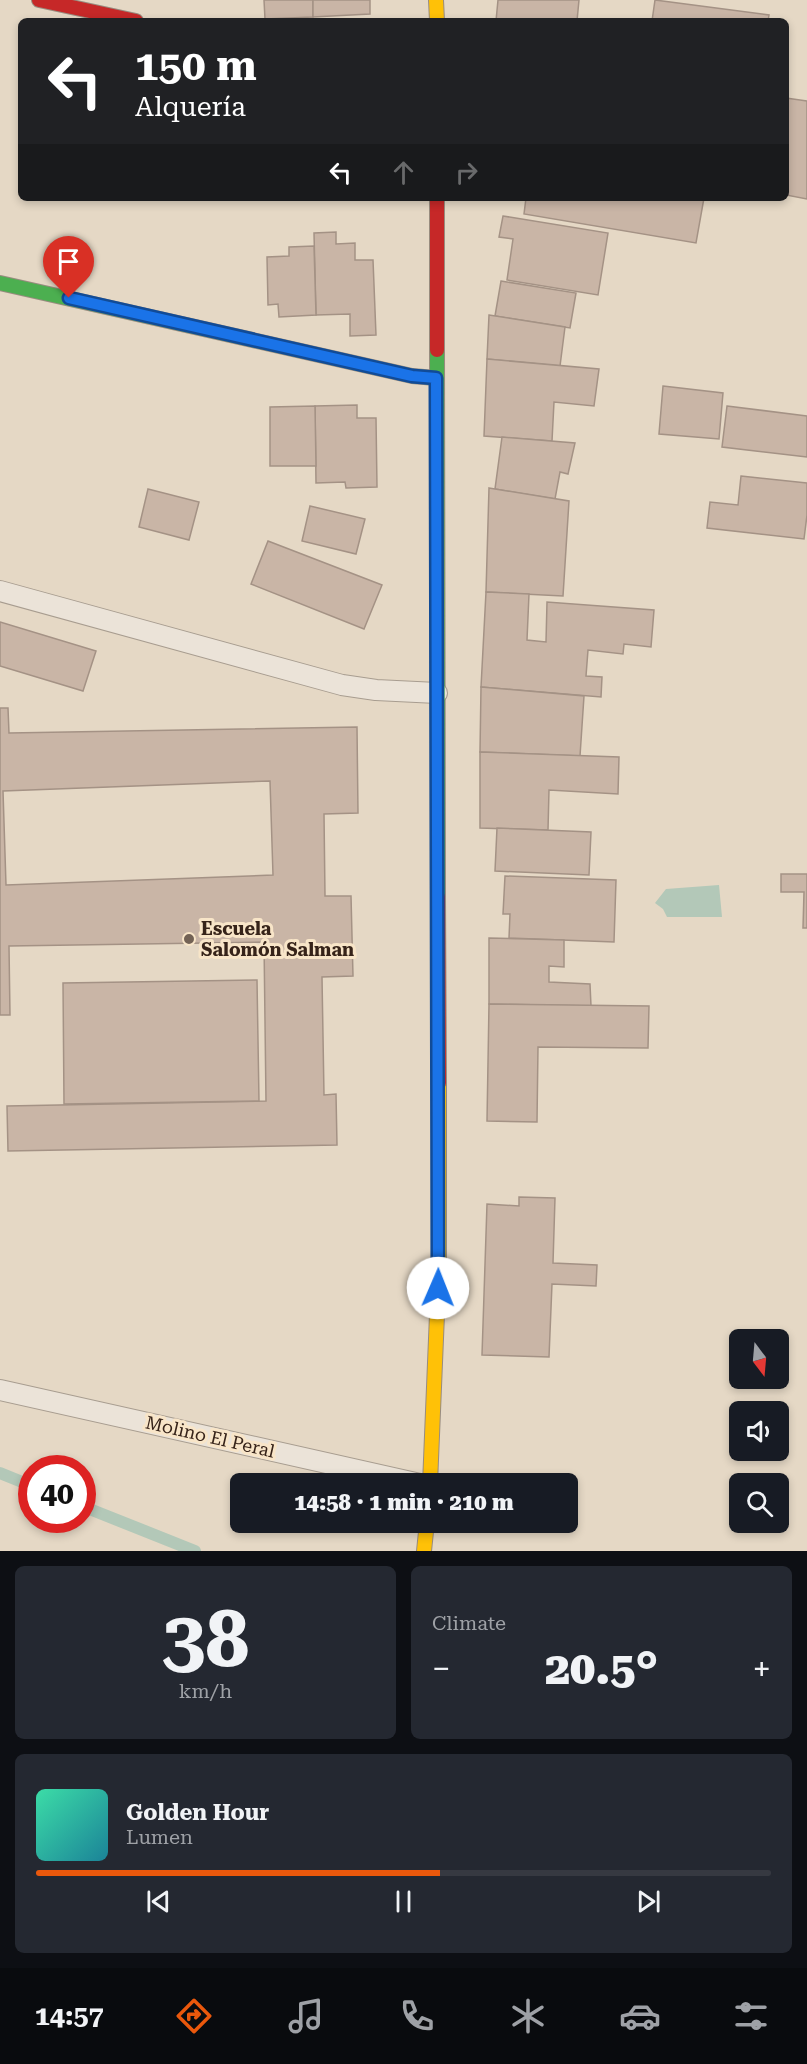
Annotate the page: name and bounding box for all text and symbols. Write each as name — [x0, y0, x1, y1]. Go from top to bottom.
text: 150 m — [135, 41, 257, 90]
icon: left — [36, 42, 114, 120]
text: Alquería — [135, 91, 246, 123]
icon: left — [324, 156, 357, 189]
icon: ahead — [387, 156, 420, 189]
icon: right — [450, 156, 483, 189]
pin — [43, 236, 94, 298]
icon: arrive — [52, 245, 85, 278]
place label: Escuela Salomón Salman — [201, 918, 354, 960]
marker: Escuela Salomón Salman — [182, 932, 196, 946]
position arrow — [406, 1256, 470, 1320]
north arrow — [729, 1329, 789, 1389]
map controls — [729, 1329, 789, 1533]
button: sound — [729, 1401, 789, 1461]
street label: Molino El Peral — [144, 1411, 277, 1462]
speed limit sign: 40 — [18, 1455, 96, 1533]
button: search — [729, 1473, 789, 1533]
text: 14:58 · 1 min · 210 m — [294, 1490, 514, 1515]
text: 38 — [162, 1594, 249, 1685]
text: Climate — [432, 1611, 506, 1635]
text: 20.5° — [545, 1642, 658, 1695]
text: − — [432, 1649, 450, 1688]
text: + — [753, 1649, 771, 1688]
text: km/h — [179, 1679, 232, 1703]
text: Golden Hour — [126, 1800, 269, 1825]
text: Lumen — [126, 1825, 193, 1849]
icon: previous — [142, 1885, 175, 1918]
icon: pause — [387, 1885, 420, 1918]
icon: next — [632, 1885, 665, 1918]
icon: directions — [173, 1995, 215, 2037]
icon: music — [285, 1995, 327, 2037]
icon: phone — [396, 1995, 438, 2037]
icon: climate — [507, 1995, 549, 2037]
icon: car — [619, 1995, 661, 2037]
icon: filters — [730, 1995, 772, 2037]
text: 14:57 — [35, 2000, 104, 2032]

